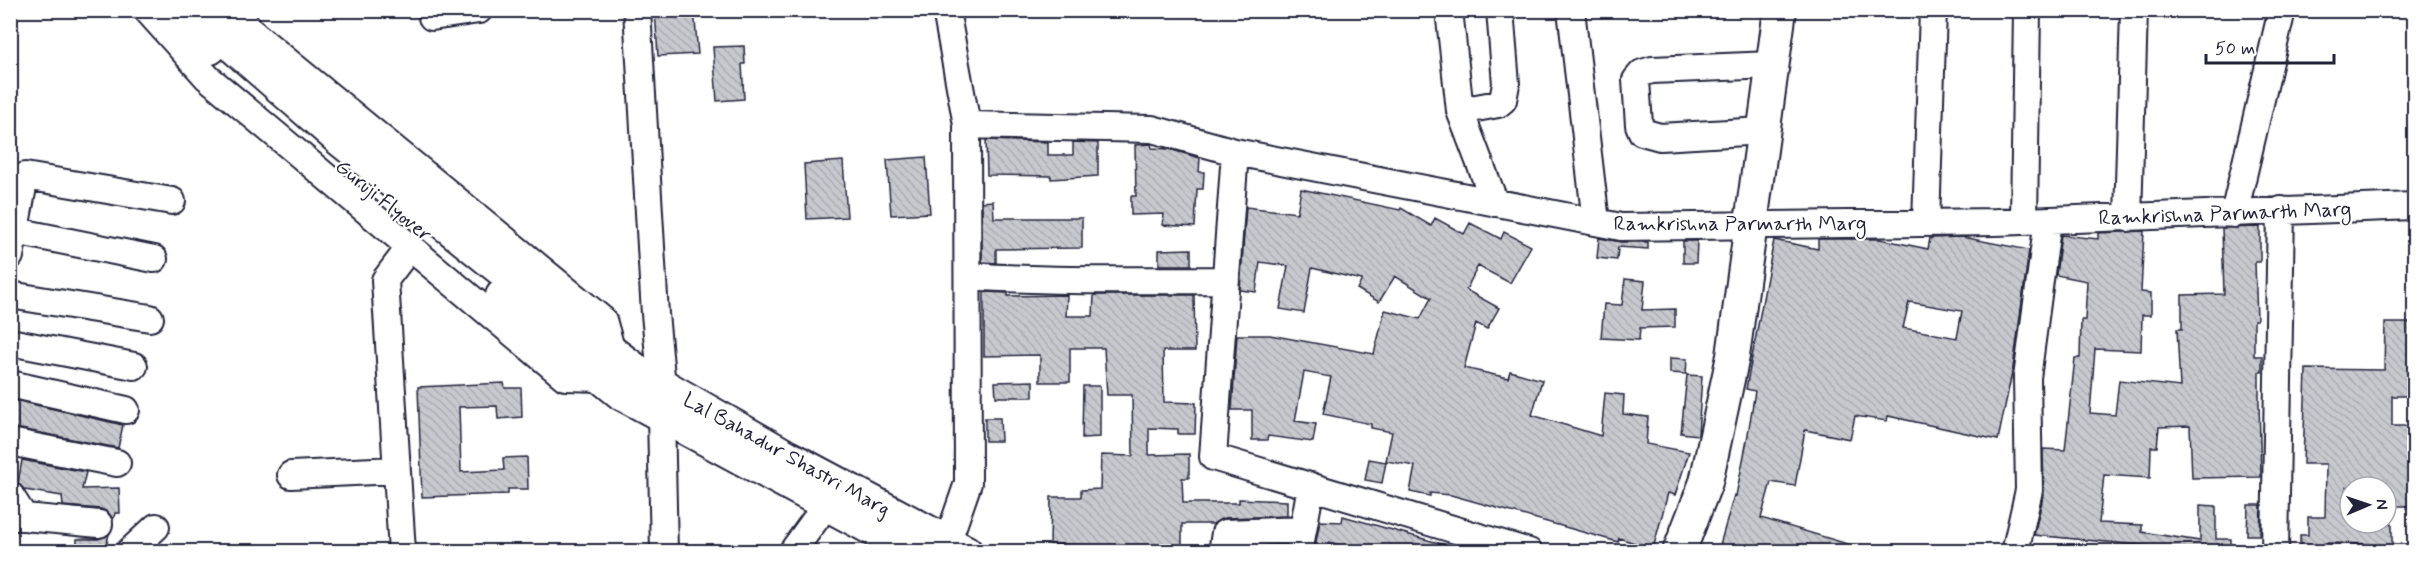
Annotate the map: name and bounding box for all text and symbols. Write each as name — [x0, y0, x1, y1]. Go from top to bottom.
scale bar — [2206, 27, 2334, 65]
text: 50 m — [2215, 37, 2255, 61]
street label: Guruji Flyover — [329, 153, 438, 249]
street label: Ramkrishna Parmarth Marg — [2098, 196, 2352, 233]
street label: Ramkrishna Parmarth Marg — [1613, 210, 1867, 239]
street label: Lal Bahadur Shastri Marg — [678, 386, 895, 524]
north arrow — [2338, 475, 2398, 535]
text: N — [2371, 499, 2392, 510]

